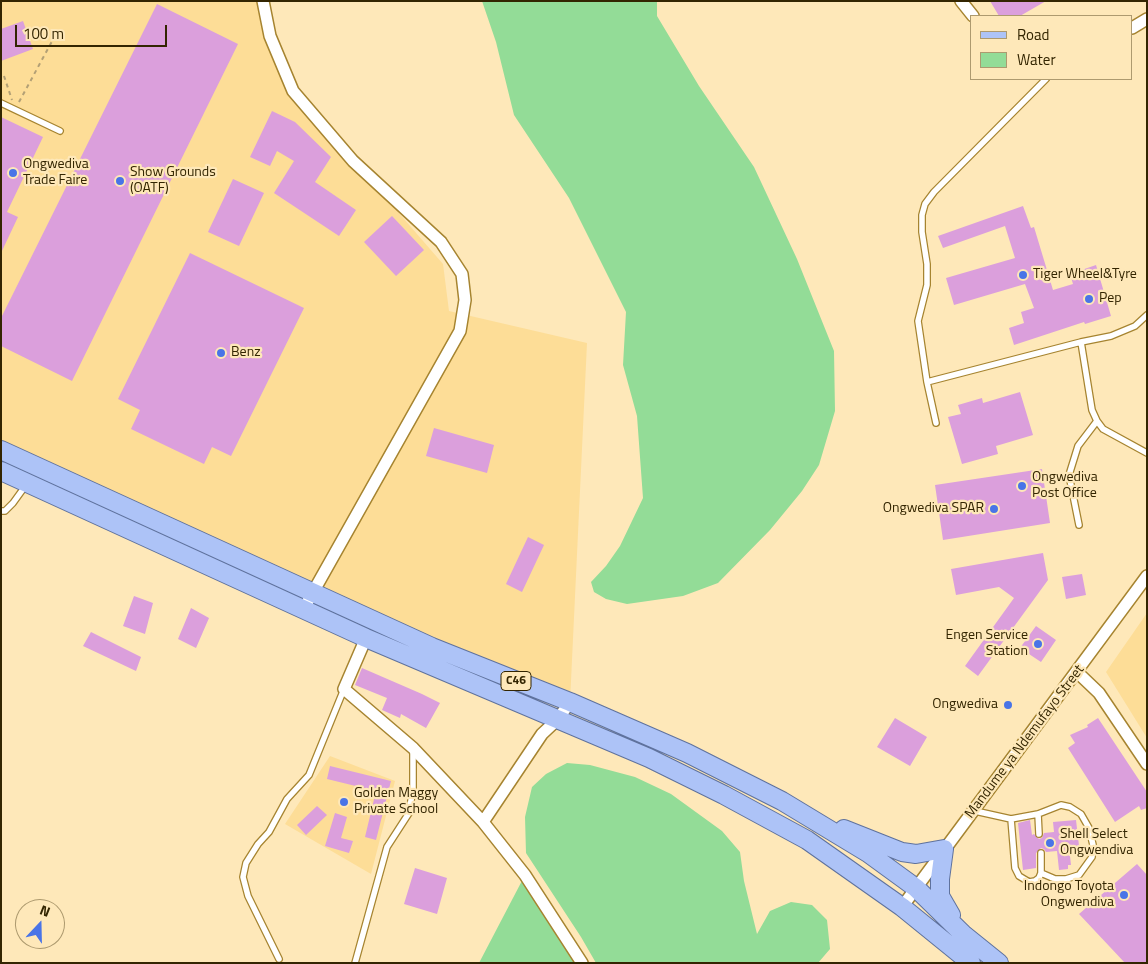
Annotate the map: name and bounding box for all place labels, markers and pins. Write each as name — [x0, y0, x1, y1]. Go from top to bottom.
place label: Ongwediva Trade Faire — [23, 157, 89, 190]
place label: Show Grounds (OATF) — [130, 165, 216, 198]
marker: Ongwediva Trade Faire — [7, 167, 19, 179]
marker: Show Grounds (OATF) — [114, 175, 126, 187]
place label: Tiger Wheel&Tyre — [1033, 267, 1137, 283]
marker: Tiger Wheel&Tyre — [1017, 269, 1029, 281]
place label: Pep — [1099, 291, 1122, 307]
marker: Pep — [1083, 293, 1095, 305]
place label: Benz — [231, 345, 261, 361]
marker: Benz — [215, 347, 227, 359]
place label: Ongwediva Post Office — [1032, 470, 1098, 502]
marker: Ongwediva Post Office — [1016, 480, 1028, 492]
place label: Ongwediva SPAR — [883, 501, 984, 517]
marker: Ongwediva SPAR — [988, 503, 1000, 515]
place label: Engen Service Station — [945, 628, 1028, 660]
marker: Engen Service Station — [1032, 638, 1044, 650]
place label: Ongwediva — [932, 697, 998, 713]
marker: Ongwediva — [1002, 699, 1014, 711]
place label: Golden Maggy Private School — [354, 786, 438, 819]
marker: Golden Maggy Private School — [338, 796, 350, 808]
place label: Shell Select Ongwendiva — [1060, 827, 1133, 860]
marker: Shell Select Ongwendiva — [1044, 837, 1056, 849]
place label: Indongo Toyota Ongwendiva — [1024, 879, 1114, 912]
marker: Indongo Toyota Ongwendiva — [1118, 889, 1130, 901]

